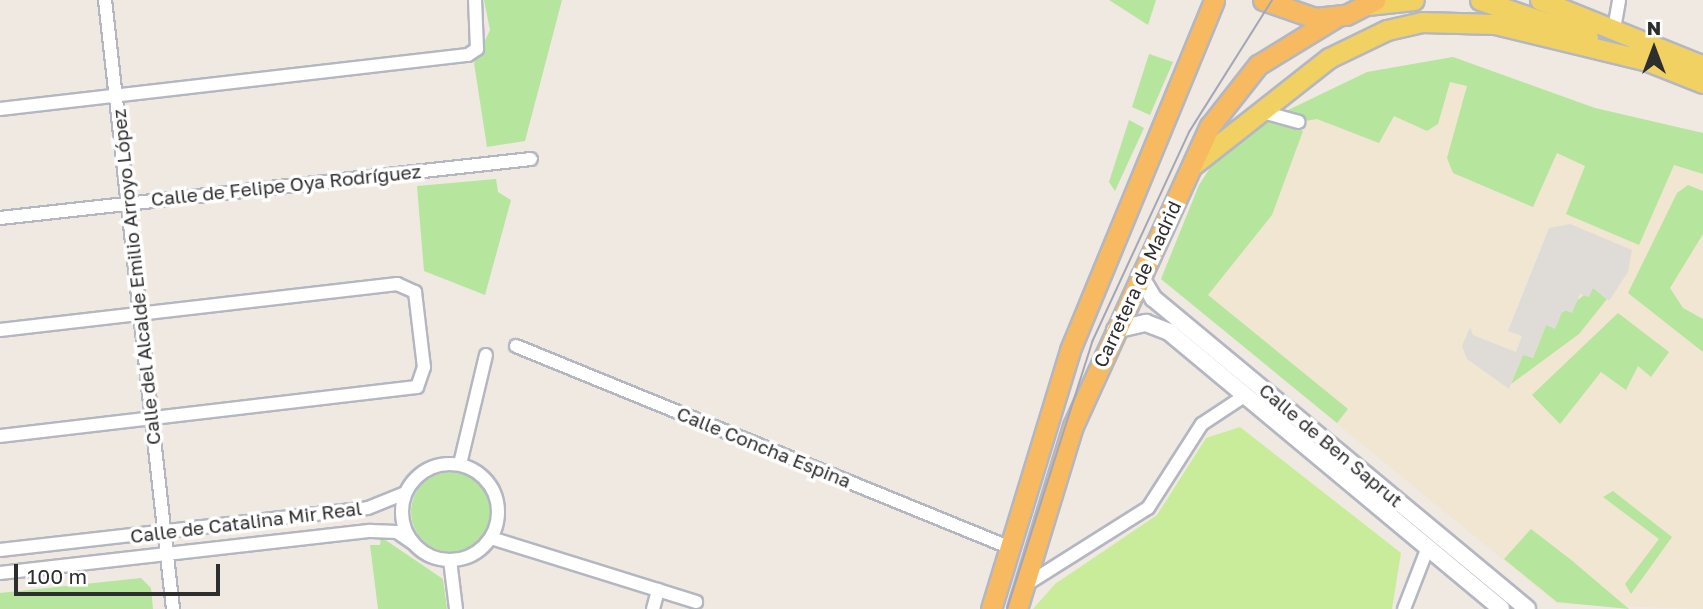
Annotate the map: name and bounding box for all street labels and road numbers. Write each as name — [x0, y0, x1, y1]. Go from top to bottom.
street label: Calle del Alcalde Emilio Arroyo López — [107, 108, 165, 446]
street label: Calle de Felipe Oya Rodríguez — [150, 159, 422, 211]
street label: Carretera de Madrid — [1088, 197, 1186, 371]
street label: Calle de Ben Saprut — [1255, 378, 1407, 512]
street label: Calle Concha Espina — [674, 402, 854, 492]
street label: Calle de Catalina Mir Real — [129, 496, 363, 548]

